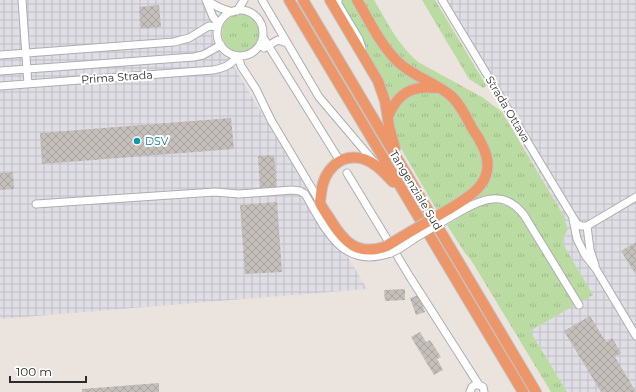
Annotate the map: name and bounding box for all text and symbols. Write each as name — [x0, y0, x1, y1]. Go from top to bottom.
street label: Prima Strada — [81, 68, 153, 86]
street label: Strada Ottava — [483, 73, 533, 145]
place label: DSV — [145, 134, 169, 148]
marker: DSV — [132, 136, 142, 146]
street label: Tangenziale Sud — [387, 148, 445, 232]
scale bar — [10, 358, 86, 384]
text: 100 m — [16, 364, 52, 379]

